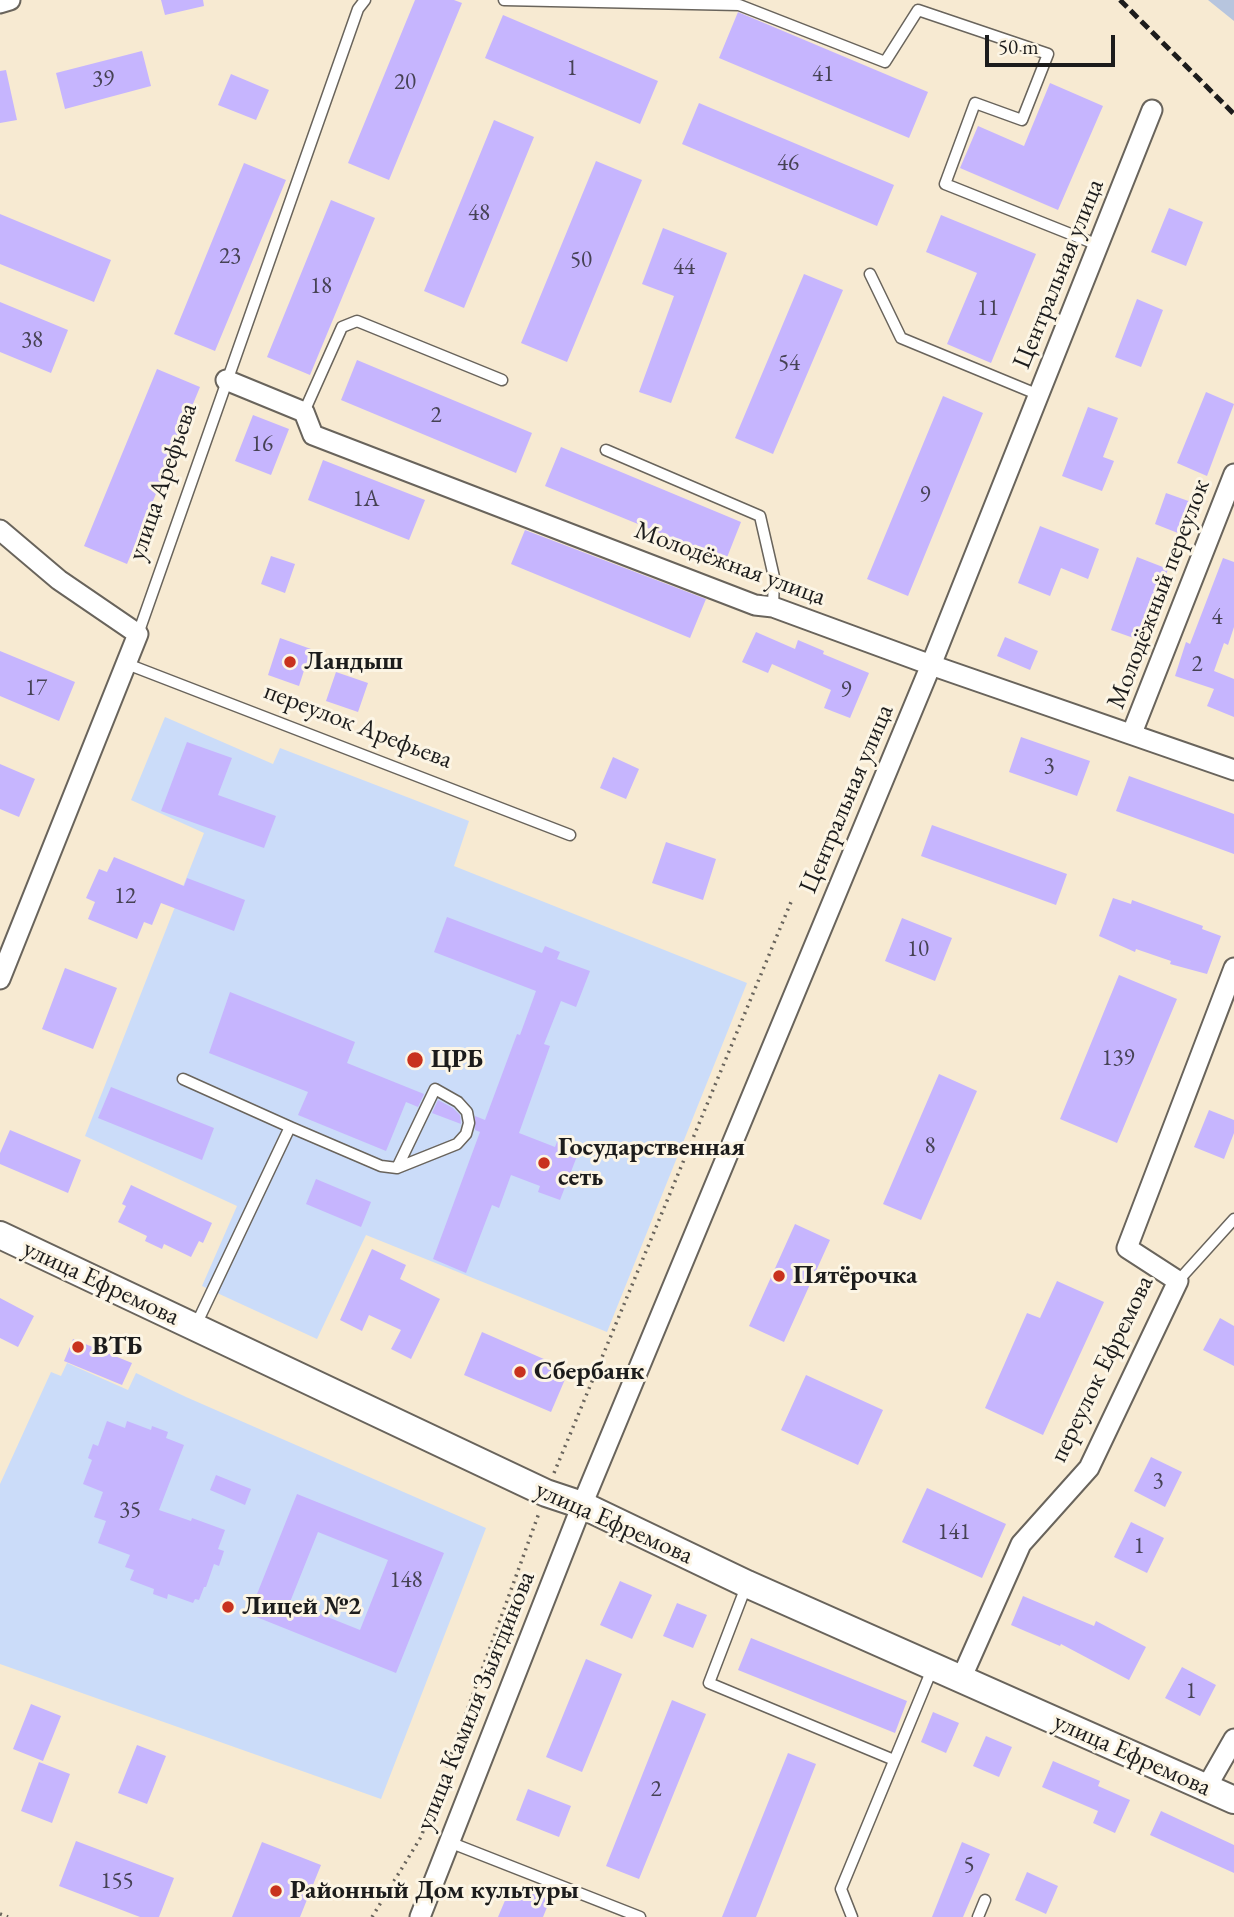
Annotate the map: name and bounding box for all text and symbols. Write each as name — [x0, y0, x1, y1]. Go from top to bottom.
scale bar — [989, 21, 1118, 65]
text: 50 m — [998, 33, 1039, 60]
house number: 1 — [566, 55, 578, 83]
house number: 41 — [812, 61, 834, 89]
house number: 39 — [92, 66, 114, 94]
house number: 20 — [394, 69, 416, 97]
house number: 46 — [777, 150, 799, 178]
street label: Центральная улица — [1007, 175, 1111, 373]
house number: 48 — [468, 200, 490, 228]
house number: 23 — [219, 243, 241, 271]
house number: 50 — [570, 247, 592, 275]
house number: 44 — [673, 254, 695, 282]
house number: 18 — [310, 273, 332, 301]
house number: 11 — [977, 295, 999, 323]
house number: 38 — [21, 327, 43, 355]
house number: 54 — [778, 350, 800, 378]
street label: улица Арефьева — [121, 399, 205, 565]
house number: 2 — [430, 402, 442, 430]
house number: 16 — [251, 431, 273, 459]
street label: Молодёжный переулок — [1101, 475, 1217, 713]
house number: 9 — [919, 482, 931, 510]
house number: 1А — [353, 486, 379, 514]
street label: Молодёжная улица — [630, 515, 830, 613]
house number: 4 — [1211, 604, 1223, 632]
place label: Ландыш — [304, 646, 403, 678]
house number: 2 — [1191, 651, 1203, 679]
marker: Ландыш — [282, 654, 298, 670]
house number: 17 — [25, 675, 47, 703]
street label: переулок Арефьева — [259, 676, 457, 776]
house number: 9 — [840, 677, 852, 705]
street label: Центральная улица — [793, 700, 901, 898]
house number: 3 — [1043, 753, 1055, 781]
house number: 12 — [114, 883, 136, 911]
house number: 10 — [907, 936, 929, 964]
place label: ЦРБ — [431, 1044, 484, 1076]
house number: 139 — [1101, 1045, 1135, 1073]
marker: ЦРБ — [405, 1050, 425, 1070]
place label: Государственная сеть — [558, 1132, 745, 1194]
house number: 8 — [924, 1133, 936, 1161]
marker: Государственная сеть — [536, 1155, 552, 1171]
street label: улица Ефремова — [18, 1233, 184, 1333]
place label: Пятёрочка — [793, 1260, 917, 1292]
marker: Пятёрочка — [771, 1268, 787, 1284]
street label: переулок Ефремова — [1043, 1270, 1161, 1468]
place label: ВТБ — [92, 1331, 143, 1363]
marker: ВТБ — [70, 1339, 86, 1355]
place label: Сбербанк — [534, 1356, 644, 1388]
marker: Сбербанк — [512, 1364, 528, 1380]
house number: 3 — [1152, 1468, 1164, 1496]
street label: улица Ефремова — [530, 1474, 698, 1572]
house number: 35 — [119, 1497, 141, 1525]
house number: 141 — [937, 1519, 971, 1547]
house number: 1 — [1133, 1533, 1145, 1561]
house number: 148 — [389, 1567, 423, 1595]
street label: улица Камиля Зыятдинова — [410, 1567, 542, 1835]
place label: Лицей №2 — [242, 1591, 361, 1623]
marker: Лицей №2 — [220, 1599, 236, 1615]
house number: 1 — [1185, 1678, 1197, 1706]
street label: улица Ефремова — [1048, 1706, 1216, 1804]
house number: 2 — [650, 1776, 662, 1804]
house number: 5 — [963, 1852, 975, 1880]
house number: 155 — [100, 1868, 134, 1896]
place label: Районный Дом культуры — [290, 1875, 579, 1907]
marker: Районный Дом культуры — [268, 1883, 284, 1899]

